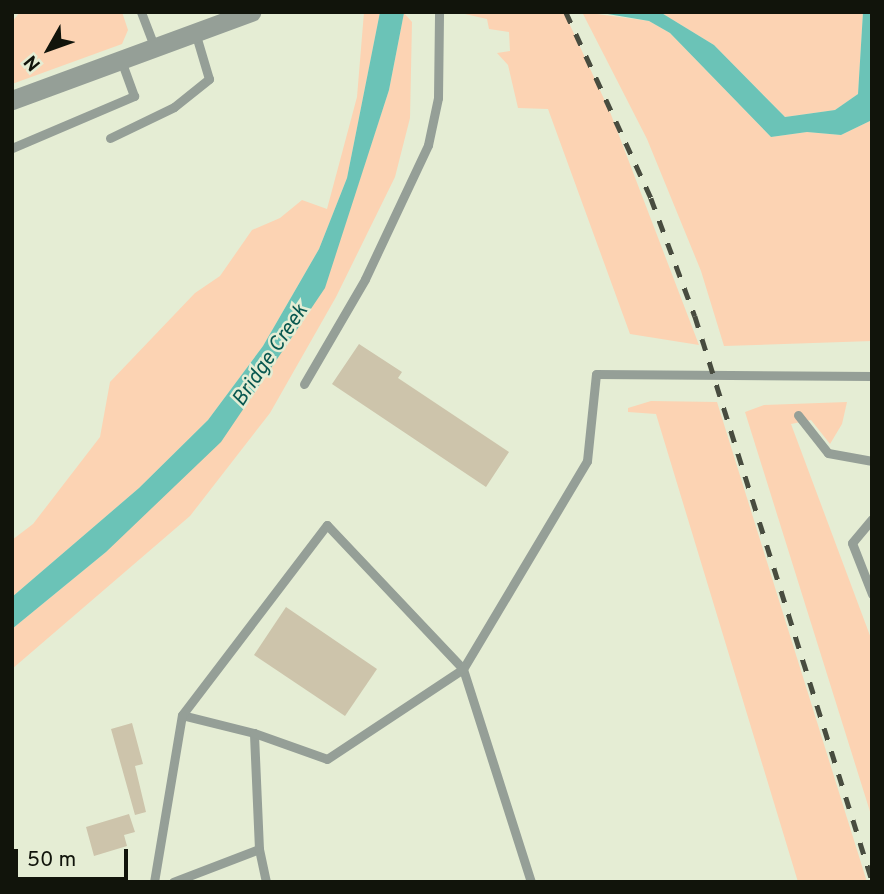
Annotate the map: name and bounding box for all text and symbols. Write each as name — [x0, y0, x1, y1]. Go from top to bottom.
north arrow — [14, 14, 84, 84]
text: N — [19, 50, 46, 75]
water label: Bridge Creek — [228, 300, 314, 412]
scale bar — [18, 834, 131, 878]
text: 50 m — [27, 847, 76, 874]

